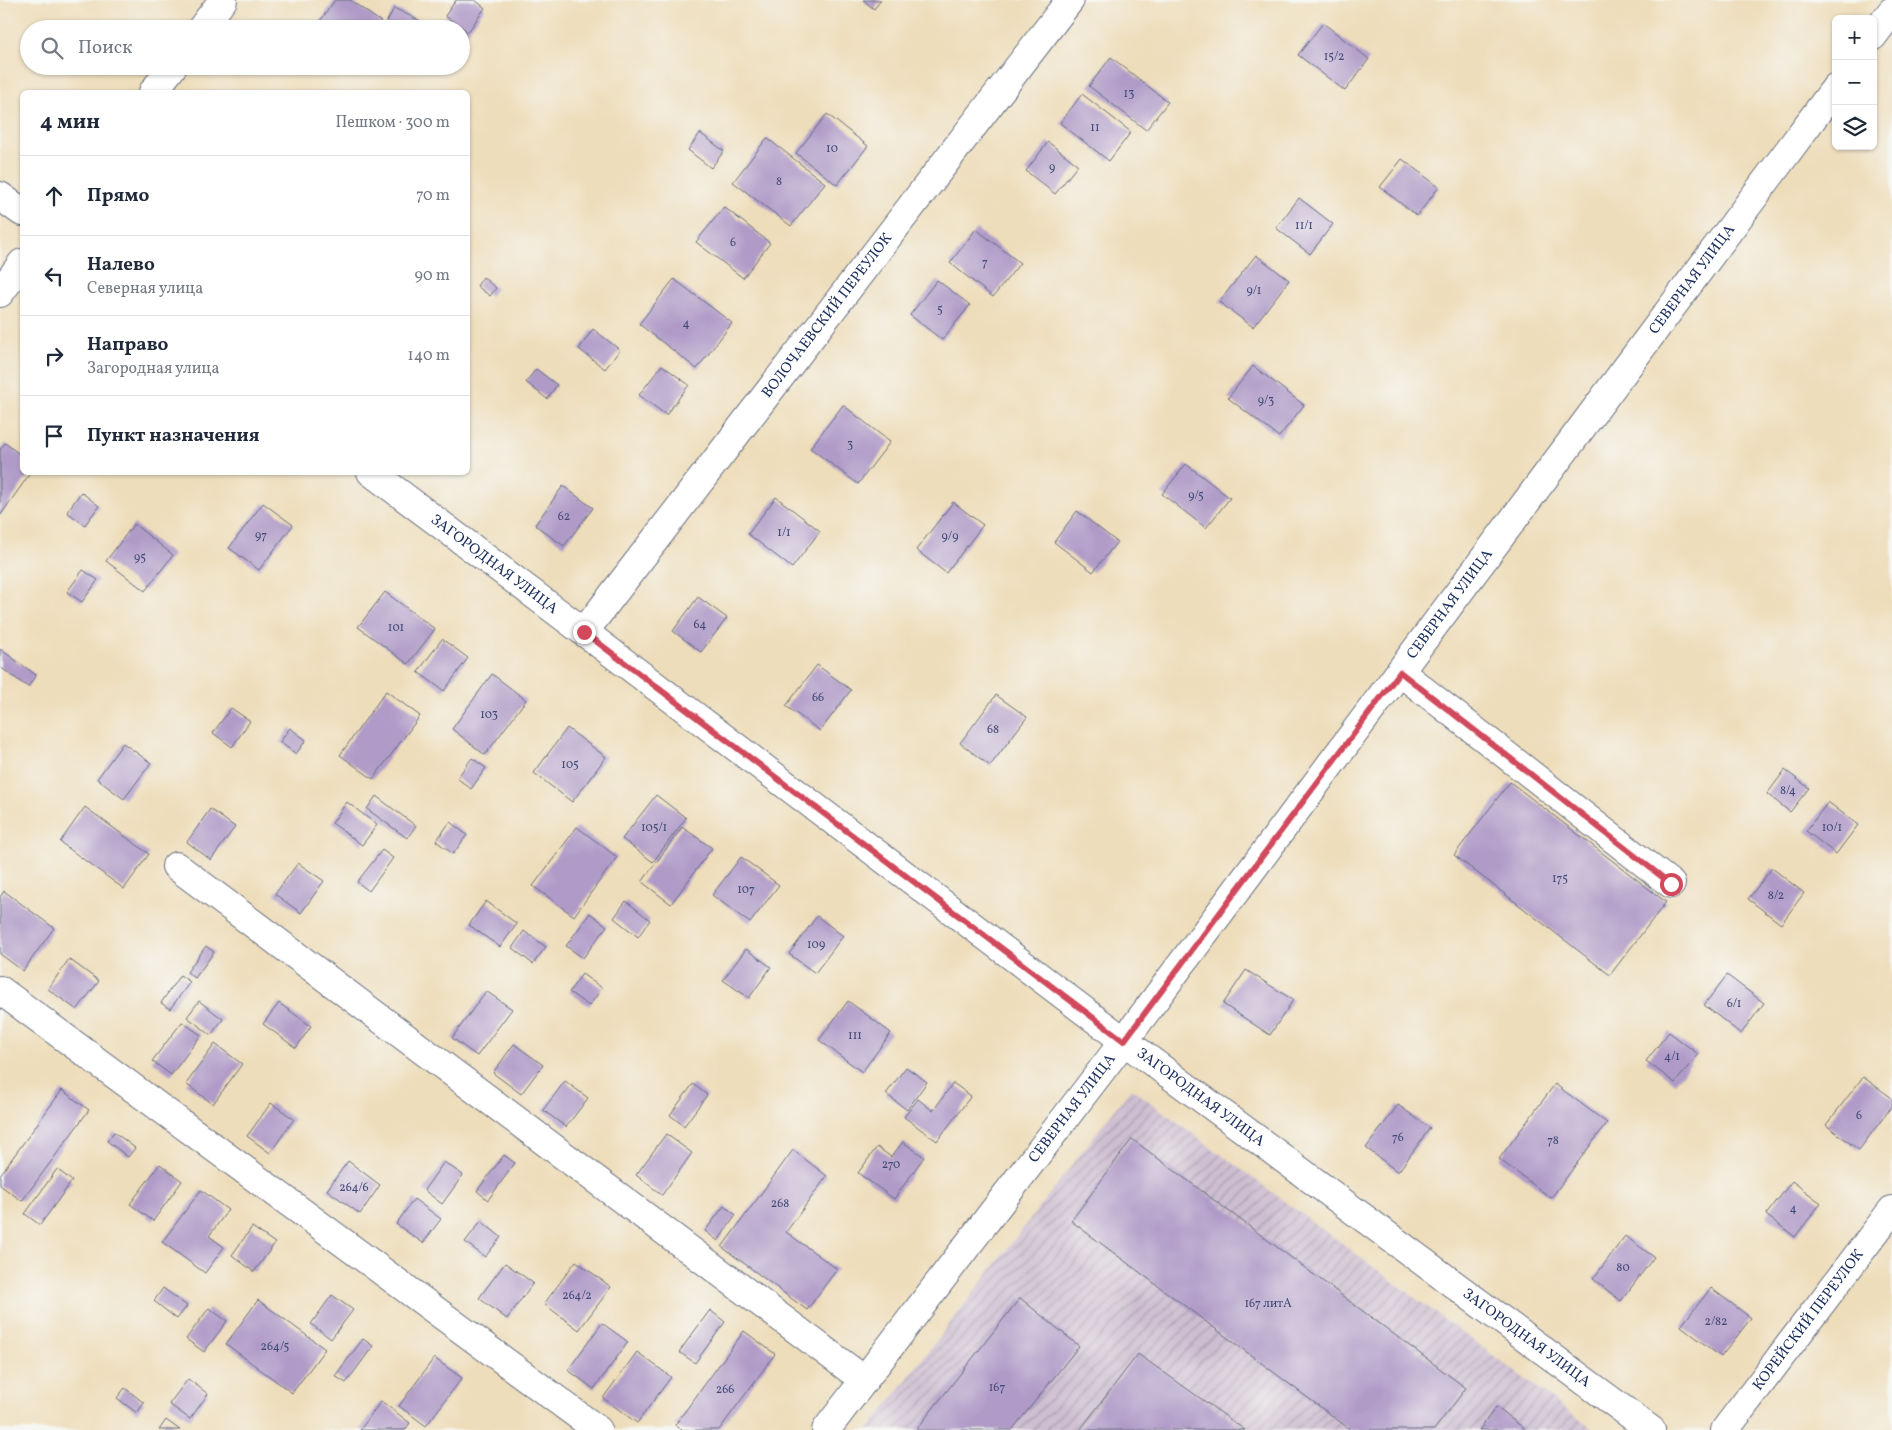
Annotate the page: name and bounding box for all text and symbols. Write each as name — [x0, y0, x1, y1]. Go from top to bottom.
map controls — [1832, 15, 1877, 150]
button: + — [1832, 15, 1877, 60]
search box — [20, 20, 470, 75]
icon: search — [38, 34, 66, 62]
text: Поиск — [78, 35, 132, 61]
house number: 15/2 — [1324, 49, 1344, 65]
button: − — [1832, 60, 1877, 105]
house number: 13 — [1124, 86, 1134, 102]
button: layers — [1832, 105, 1877, 150]
text: 4 мин — [40, 108, 100, 137]
text: Пешком · 300 m — [335, 112, 450, 134]
house number: 11 — [1090, 120, 1100, 136]
house number: 10 — [826, 141, 838, 157]
house number: 9 — [1049, 160, 1055, 176]
house number: 8 — [776, 174, 782, 190]
icon: ahead — [40, 182, 68, 210]
text: Прямо — [87, 183, 149, 209]
text: 70 m — [416, 185, 450, 207]
house number: 11/1 — [1295, 218, 1313, 234]
street label: СЕВЕРНАЯ УЛИЦА — [1644, 220, 1740, 339]
street label: ВОЛОЧАЕВСКИЙ ПЕРЕУЛОК — [757, 229, 897, 403]
house number: 6 — [730, 235, 736, 251]
text: Налево — [87, 252, 155, 278]
house number: 7 — [982, 255, 988, 271]
icon: left — [40, 262, 68, 290]
text: 90 m — [414, 265, 450, 287]
text: Северная улица — [87, 278, 203, 300]
house number: 9/1 — [1247, 283, 1261, 299]
house number: 5 — [937, 302, 943, 318]
house number: 4 — [682, 316, 690, 332]
text: Направо — [87, 332, 169, 358]
icon: right — [40, 342, 68, 370]
text: 140 m — [408, 345, 450, 367]
text: Загородная улица — [87, 358, 219, 380]
house number: 9/3 — [1258, 393, 1274, 409]
icon: arrive — [40, 422, 68, 450]
text: Пункт назначения — [87, 423, 260, 449]
house number: 3 — [847, 437, 853, 453]
house number: 9/5 — [1188, 488, 1204, 504]
house number: 62 — [558, 509, 570, 525]
street label: ЗАГОРОДНАЯ УЛИЦА — [426, 510, 563, 620]
house number: 1/1 — [777, 525, 791, 541]
house number: 97 — [255, 528, 267, 544]
house number: 9/9 — [942, 529, 958, 545]
street label: СЕВЕРНАЯ УЛИЦА — [1402, 545, 1498, 664]
house number: 95 — [134, 550, 146, 566]
house number: 64 — [694, 617, 706, 633]
house number: 101 — [388, 620, 404, 636]
route end — [573, 621, 596, 644]
house number: 66 — [812, 690, 824, 706]
house number: 103 — [480, 707, 498, 723]
house number: 68 — [987, 722, 999, 738]
house number: 105 — [561, 757, 579, 773]
house number: 8/4 — [1780, 783, 1796, 799]
house number: 105/1 — [641, 820, 667, 836]
house number: 10/1 — [1822, 820, 1842, 836]
house number: 175 — [1552, 871, 1568, 887]
route start — [1660, 873, 1683, 896]
house number: 107 — [737, 882, 755, 898]
house number: 8/2 — [1768, 888, 1784, 904]
house number: 109 — [807, 937, 825, 953]
house number: 6/1 — [1727, 996, 1741, 1012]
house number: 111 — [848, 1028, 862, 1044]
street label: ЗАГОРОДНАЯ УЛИЦА — [1132, 1043, 1269, 1152]
street label: СЕВЕРНАЯ УЛИЦА — [1024, 1049, 1121, 1167]
house number: 4/1 — [1664, 1049, 1680, 1065]
house number: 6 — [1856, 1108, 1862, 1124]
house number: 76 — [1392, 1130, 1404, 1146]
house number: 78 — [1547, 1133, 1559, 1149]
house number: 270 — [882, 1157, 900, 1173]
house number: 264/6 — [339, 1180, 369, 1196]
house number: 268 — [771, 1196, 789, 1212]
house number: 4 — [1789, 1201, 1797, 1217]
street label: КОРЕЙСКИЙ ПЕРЕУЛОК — [1748, 1245, 1869, 1395]
house number: 80 — [1616, 1260, 1630, 1276]
street label: ЗАГОРОДНАЯ УЛИЦА — [1458, 1284, 1595, 1393]
house number: 264/2 — [562, 1288, 592, 1304]
house number: 167 литА — [1244, 1296, 1292, 1312]
house number: 2/82 — [1704, 1314, 1728, 1330]
house number: 264/5 — [261, 1339, 290, 1355]
house number: 167 — [989, 1380, 1005, 1396]
house number: 266 — [716, 1382, 734, 1398]

